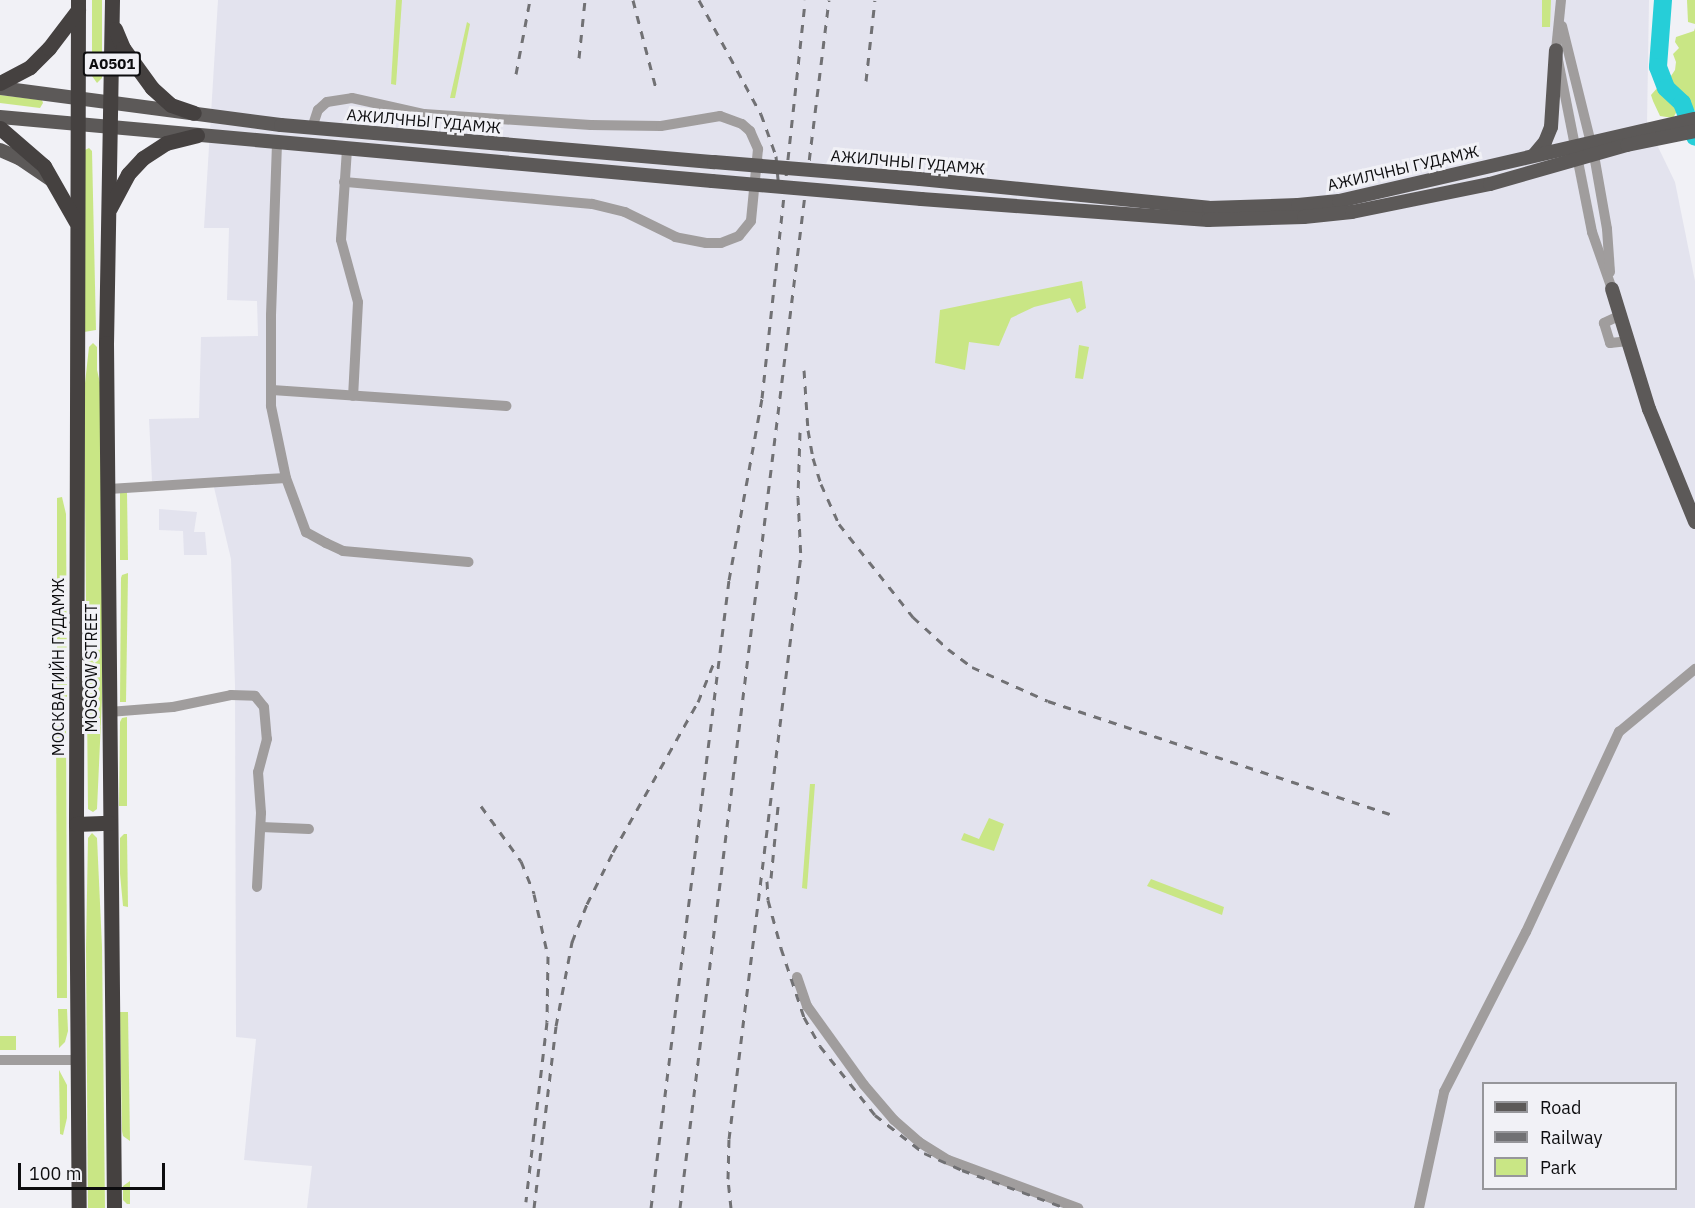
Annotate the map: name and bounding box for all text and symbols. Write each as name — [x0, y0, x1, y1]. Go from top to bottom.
road number: A0501 — [82, 52, 142, 76]
street label: АЖИЛЧНЫ ГУДАМЖ — [346, 105, 502, 137]
street label: АЖИЛЧНЫ ГУДАМЖ — [1325, 141, 1481, 195]
street label: АЖИЛЧНЫ ГУДАМЖ — [830, 146, 986, 178]
street label: МОСКВАГИЙН ГУДАМЖ — [48, 578, 68, 756]
street label: MOSCOW STREET — [81, 604, 101, 732]
legend — [1482, 1082, 1677, 1190]
text: Road — [1540, 1096, 1581, 1119]
text: Railway — [1540, 1126, 1602, 1149]
scale bar — [21, 1151, 168, 1189]
text: Park — [1540, 1156, 1576, 1179]
text: 100 m — [29, 1162, 81, 1185]

